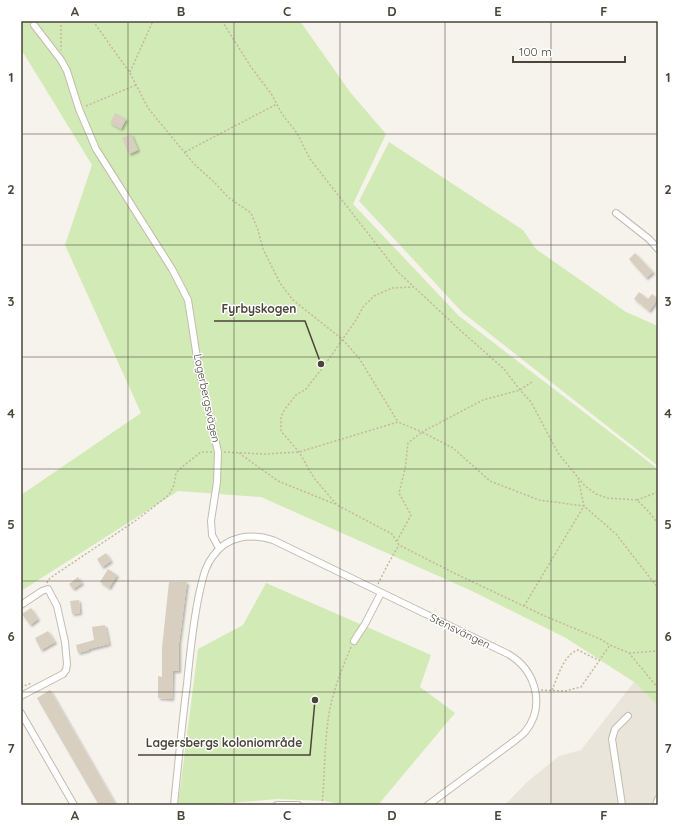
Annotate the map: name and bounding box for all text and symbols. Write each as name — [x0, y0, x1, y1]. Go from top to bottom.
text: A — [71, 3, 80, 19]
text: B — [177, 3, 185, 19]
text: C — [283, 3, 291, 19]
text: D — [387, 3, 397, 19]
text: E — [494, 3, 502, 19]
text: F — [600, 3, 608, 19]
scale bar — [513, 38, 625, 64]
text: 100 m — [519, 44, 552, 59]
text: 1 — [8, 69, 14, 85]
text: 1 — [665, 69, 671, 85]
text: 2 — [7, 181, 15, 197]
text: 2 — [664, 181, 672, 197]
text: 3 — [8, 293, 15, 309]
text: 3 — [665, 293, 672, 309]
callout: Fyrbyskogen — [214, 297, 305, 321]
text: Fyrbyskogen — [222, 301, 296, 316]
street label: Lagerbergsvägen — [191, 352, 223, 444]
text: 4 — [7, 405, 15, 421]
text: 4 — [664, 405, 672, 421]
text: 5 — [7, 516, 15, 532]
text: 5 — [664, 516, 672, 532]
street label: Stensvängen — [427, 610, 493, 652]
text: 6 — [7, 628, 15, 644]
text: 6 — [664, 628, 672, 644]
callout: Lagersbergs koloniområde — [138, 731, 310, 755]
text: Lagersbergs koloniområde — [146, 735, 302, 750]
text: 7 — [7, 740, 15, 756]
text: 7 — [664, 740, 672, 756]
text: A — [71, 807, 80, 823]
text: B — [177, 807, 185, 823]
text: C — [283, 807, 291, 823]
text: D — [387, 807, 397, 823]
text: E — [494, 807, 502, 823]
text: F — [600, 807, 608, 823]

